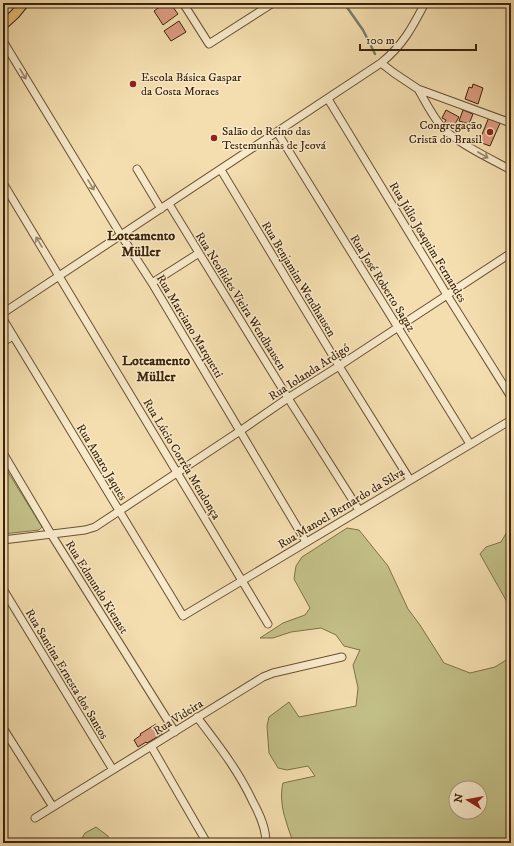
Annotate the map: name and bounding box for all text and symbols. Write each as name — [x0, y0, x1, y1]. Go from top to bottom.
scale bar — [360, 26, 476, 52]
text: 100 m — [366, 33, 395, 48]
one-way arrow — [20, 68, 28, 80]
place label: Escola Básica Gaspar da Costa Moraes — [141, 70, 242, 99]
marker: Escola Básica Gaspar da Costa Moraes — [128, 79, 138, 89]
place label: Congregação Cristã do Brasil — [409, 118, 482, 147]
place label: Salão do Reino das Testemunhas de Jeová — [222, 124, 327, 153]
marker: Congregação Cristã do Brasil — [485, 127, 495, 137]
marker: Salão do Reino das Testemunhas de Jeová — [209, 133, 219, 143]
one-way arrow — [477, 151, 489, 159]
one-way arrow — [87, 179, 95, 191]
street label: Rua Júlio Joaquim Fernandes — [386, 179, 470, 305]
street label: Rua Benjamim Wendhausen — [258, 219, 339, 340]
district label: Loteamento Müller — [107, 227, 175, 261]
street label: Rua Neoflides Vieira Wendhausen — [192, 229, 290, 374]
street label: Rua José Roberto Sagaz — [347, 232, 419, 335]
one-way arrow — [34, 236, 42, 248]
street label: Rua Marciano Marquetti — [153, 272, 226, 381]
street label: Rua Iolanda Ardigó — [266, 341, 353, 404]
district label: Loteamento Müller — [122, 352, 190, 386]
street label: Rua Lúcio Corrêa Mendonça — [140, 396, 224, 523]
street label: Rua Amaro Jaques — [73, 421, 130, 503]
street label: Rua Manoel Bernardo da Silva — [275, 464, 408, 552]
street label: Rua Edmundo Kienast — [62, 538, 131, 637]
street label: Rua Santina Ernesta dos Santos — [22, 606, 111, 742]
street label: Rua Videira — [151, 696, 207, 739]
north arrow — [448, 780, 488, 820]
text: N — [451, 793, 467, 804]

